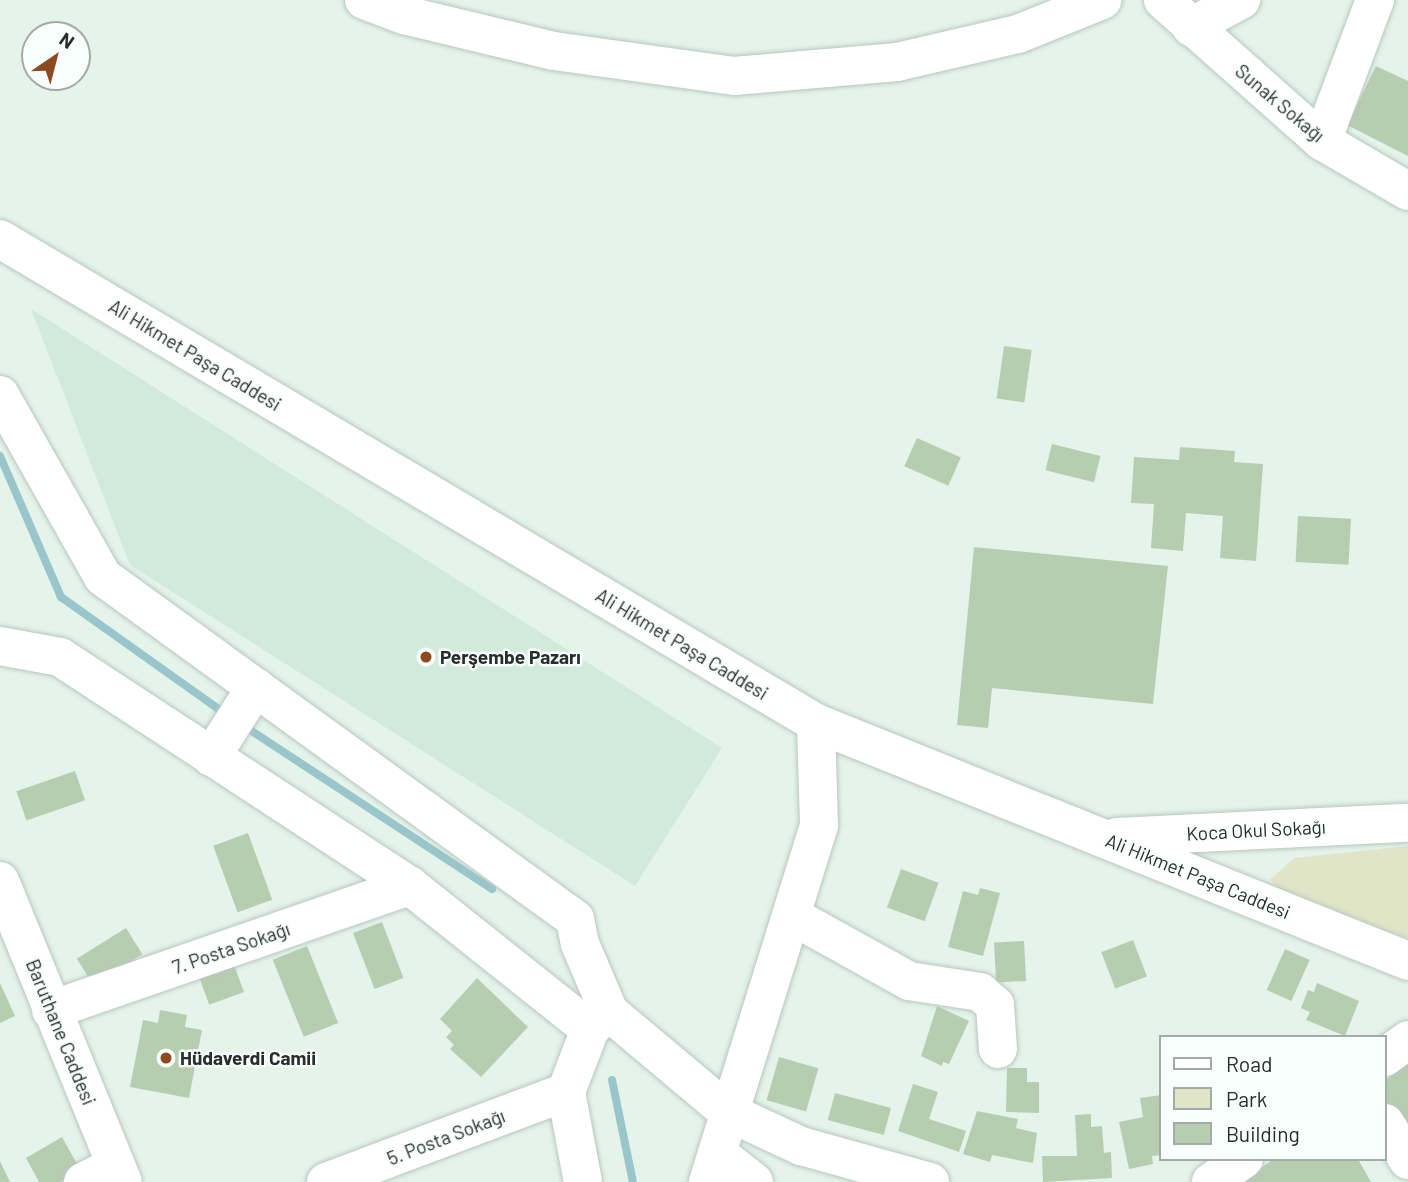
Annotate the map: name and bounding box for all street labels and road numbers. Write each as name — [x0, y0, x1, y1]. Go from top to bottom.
street label: Sunak Sokağı — [1231, 59, 1329, 147]
street label: Ali Hikmet Paşa Caddesi — [105, 294, 285, 416]
street label: Ali Hikmet Paşa Caddesi — [592, 583, 772, 705]
street label: Koca Okul Sokağı — [1186, 815, 1326, 845]
street label: Ali Hikmet Paşa Caddesi — [1102, 829, 1294, 923]
street label: 7. Posta Sokağı — [169, 917, 293, 979]
street label: Baruthane Caddesi — [21, 956, 101, 1108]
street label: 5. Posta Sokağı — [384, 1104, 508, 1170]

